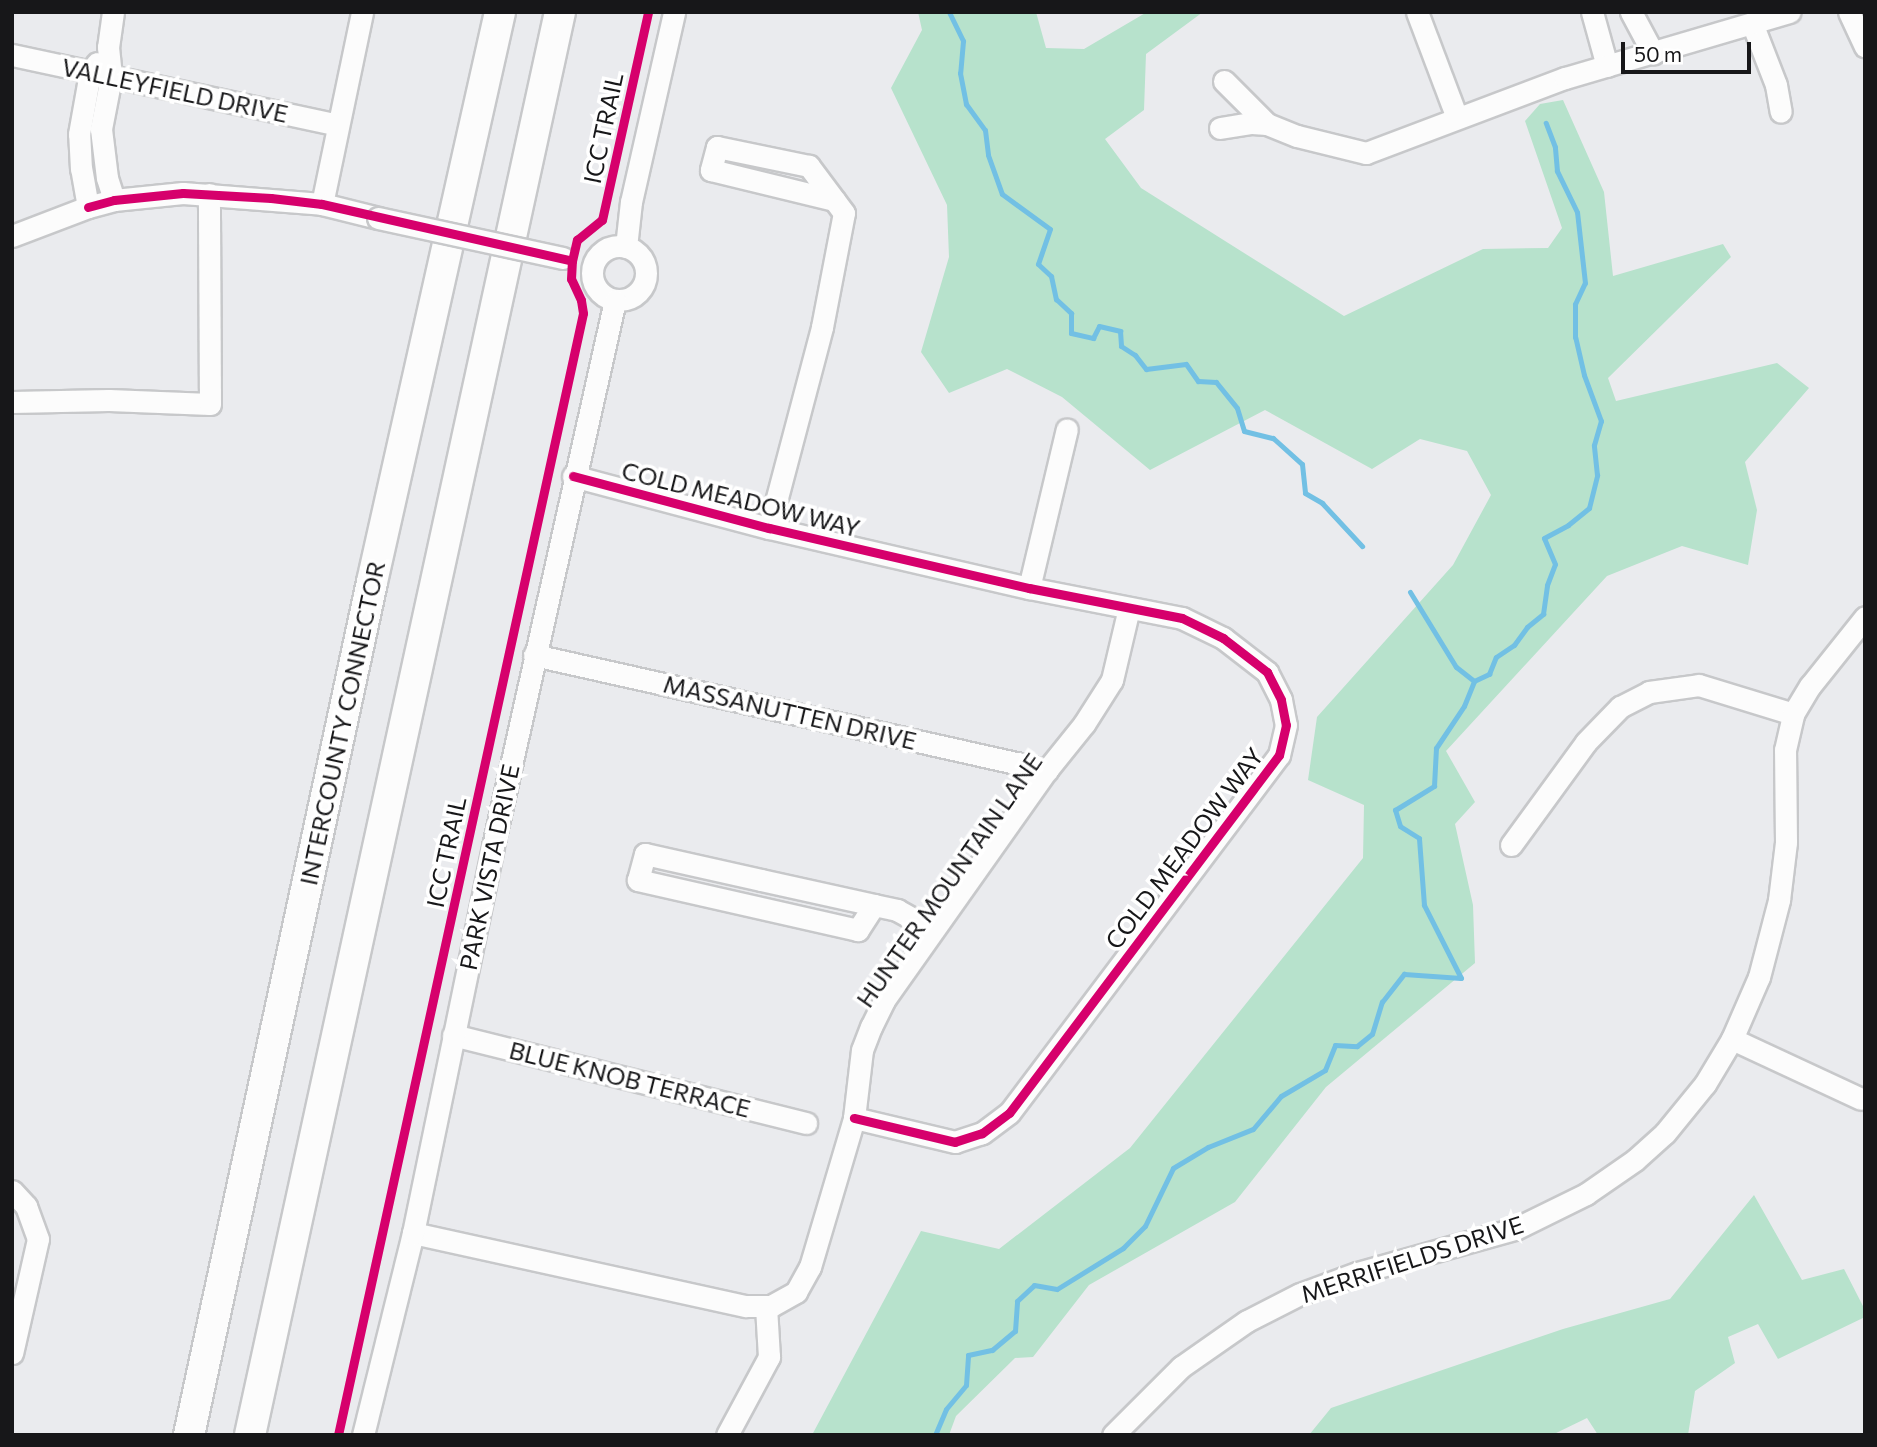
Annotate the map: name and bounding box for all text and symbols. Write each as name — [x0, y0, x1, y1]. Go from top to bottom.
scale bar — [1625, 28, 1755, 72]
text: 50 m — [1634, 41, 1682, 66]
street label: VALLEYFIELD DRIVE — [59, 52, 291, 128]
street label: ICC TRAIL — [577, 70, 629, 186]
street label: COLD MEADOW WAY — [619, 455, 863, 543]
street label: INTERCOUNTY CONNECTOR — [294, 558, 390, 888]
street label: MASSANUTTEN DRIVE — [661, 669, 919, 755]
street label: COLD MEADOW WAY — [1099, 742, 1269, 954]
street label: HUNTER MOUNTAIN LANE — [850, 747, 1048, 1013]
street label: PARK VISTA DRIVE — [453, 761, 525, 973]
street label: ICC TRAIL — [420, 794, 472, 910]
street label: BLUE KNOB TERRACE — [506, 1035, 754, 1123]
street label: MERRIFIELDS DRIVE — [1297, 1209, 1527, 1309]

